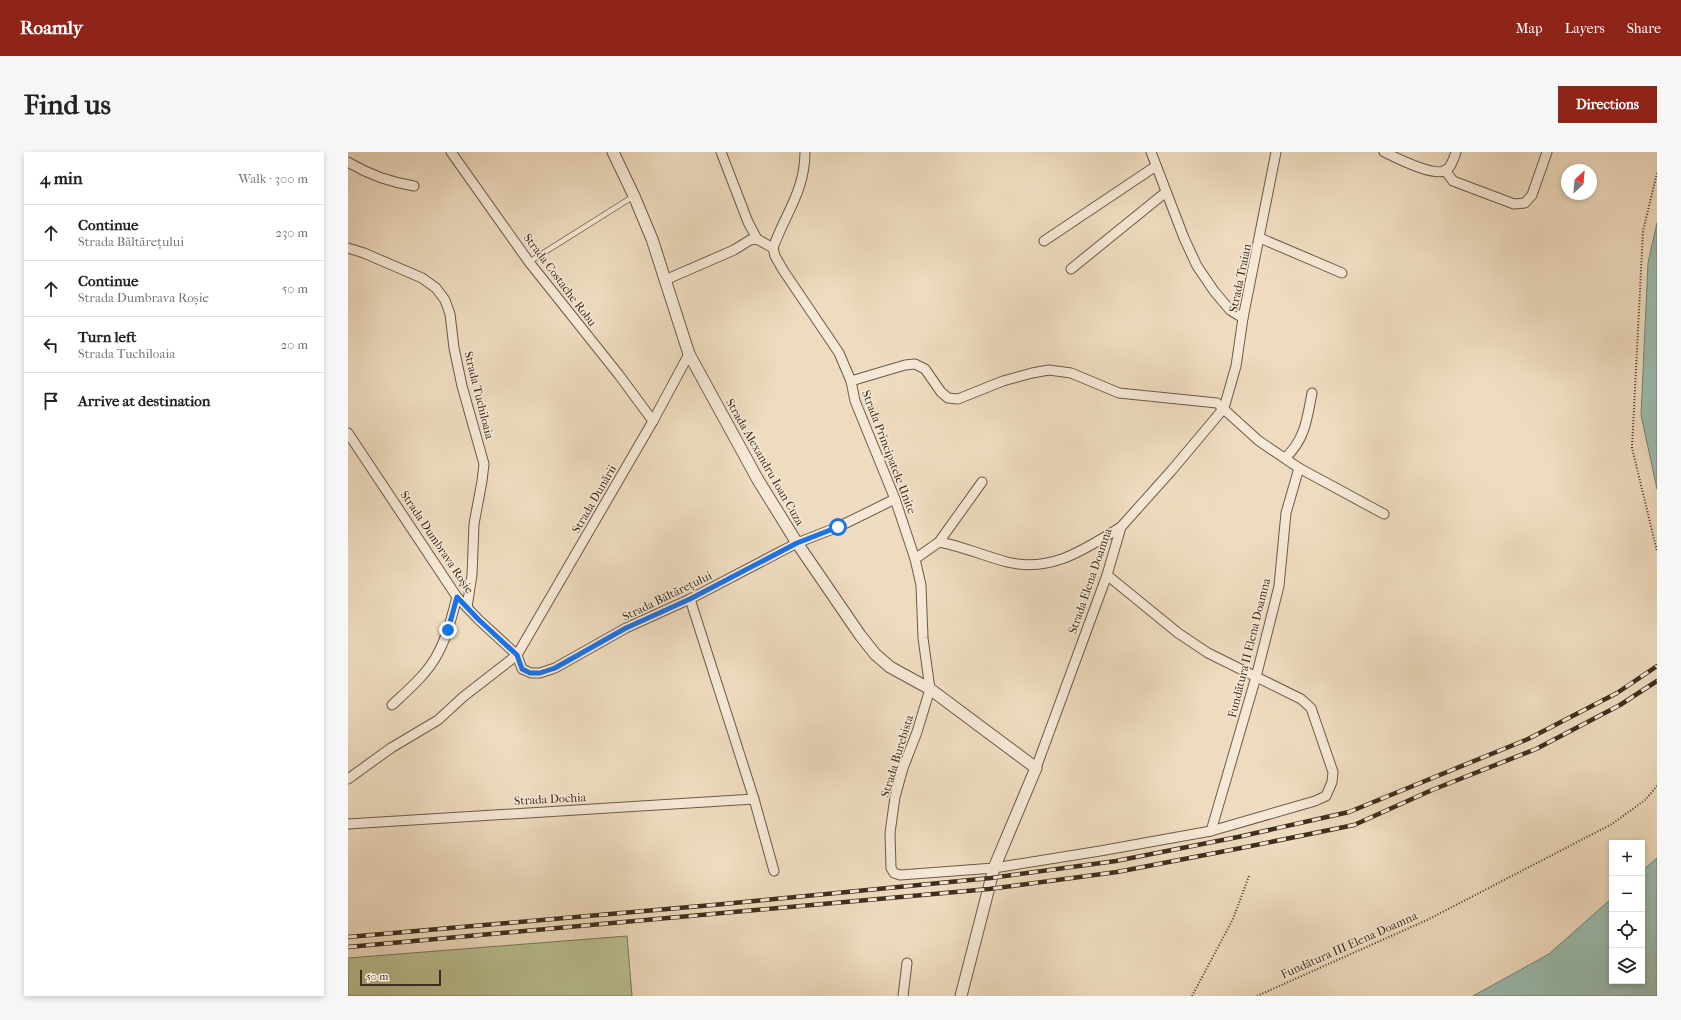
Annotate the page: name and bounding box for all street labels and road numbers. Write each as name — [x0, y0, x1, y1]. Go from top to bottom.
street label: Strada Costache Robu — [521, 231, 599, 329]
street label: Strada Traian — [1226, 242, 1254, 314]
street label: Strada Tuchiloaia — [461, 350, 497, 441]
street label: Strada Principatele Unite — [859, 388, 919, 516]
street label: Strada Alexandru Ioan Cuza — [723, 396, 807, 528]
street label: Strada Dunării — [569, 462, 619, 536]
street label: Strada Dumbrava Roșie — [397, 488, 477, 596]
street label: Strada Elena Doamna — [1065, 526, 1115, 636]
street label: Strada Băltărețului — [620, 568, 714, 624]
street label: Fundătura II Elena Doamna — [1225, 576, 1273, 719]
street label: Strada Burebista — [878, 713, 916, 799]
street label: Strada Dochia — [514, 790, 587, 808]
street label: Fundătura III Elena Doamna — [1279, 908, 1420, 981]

